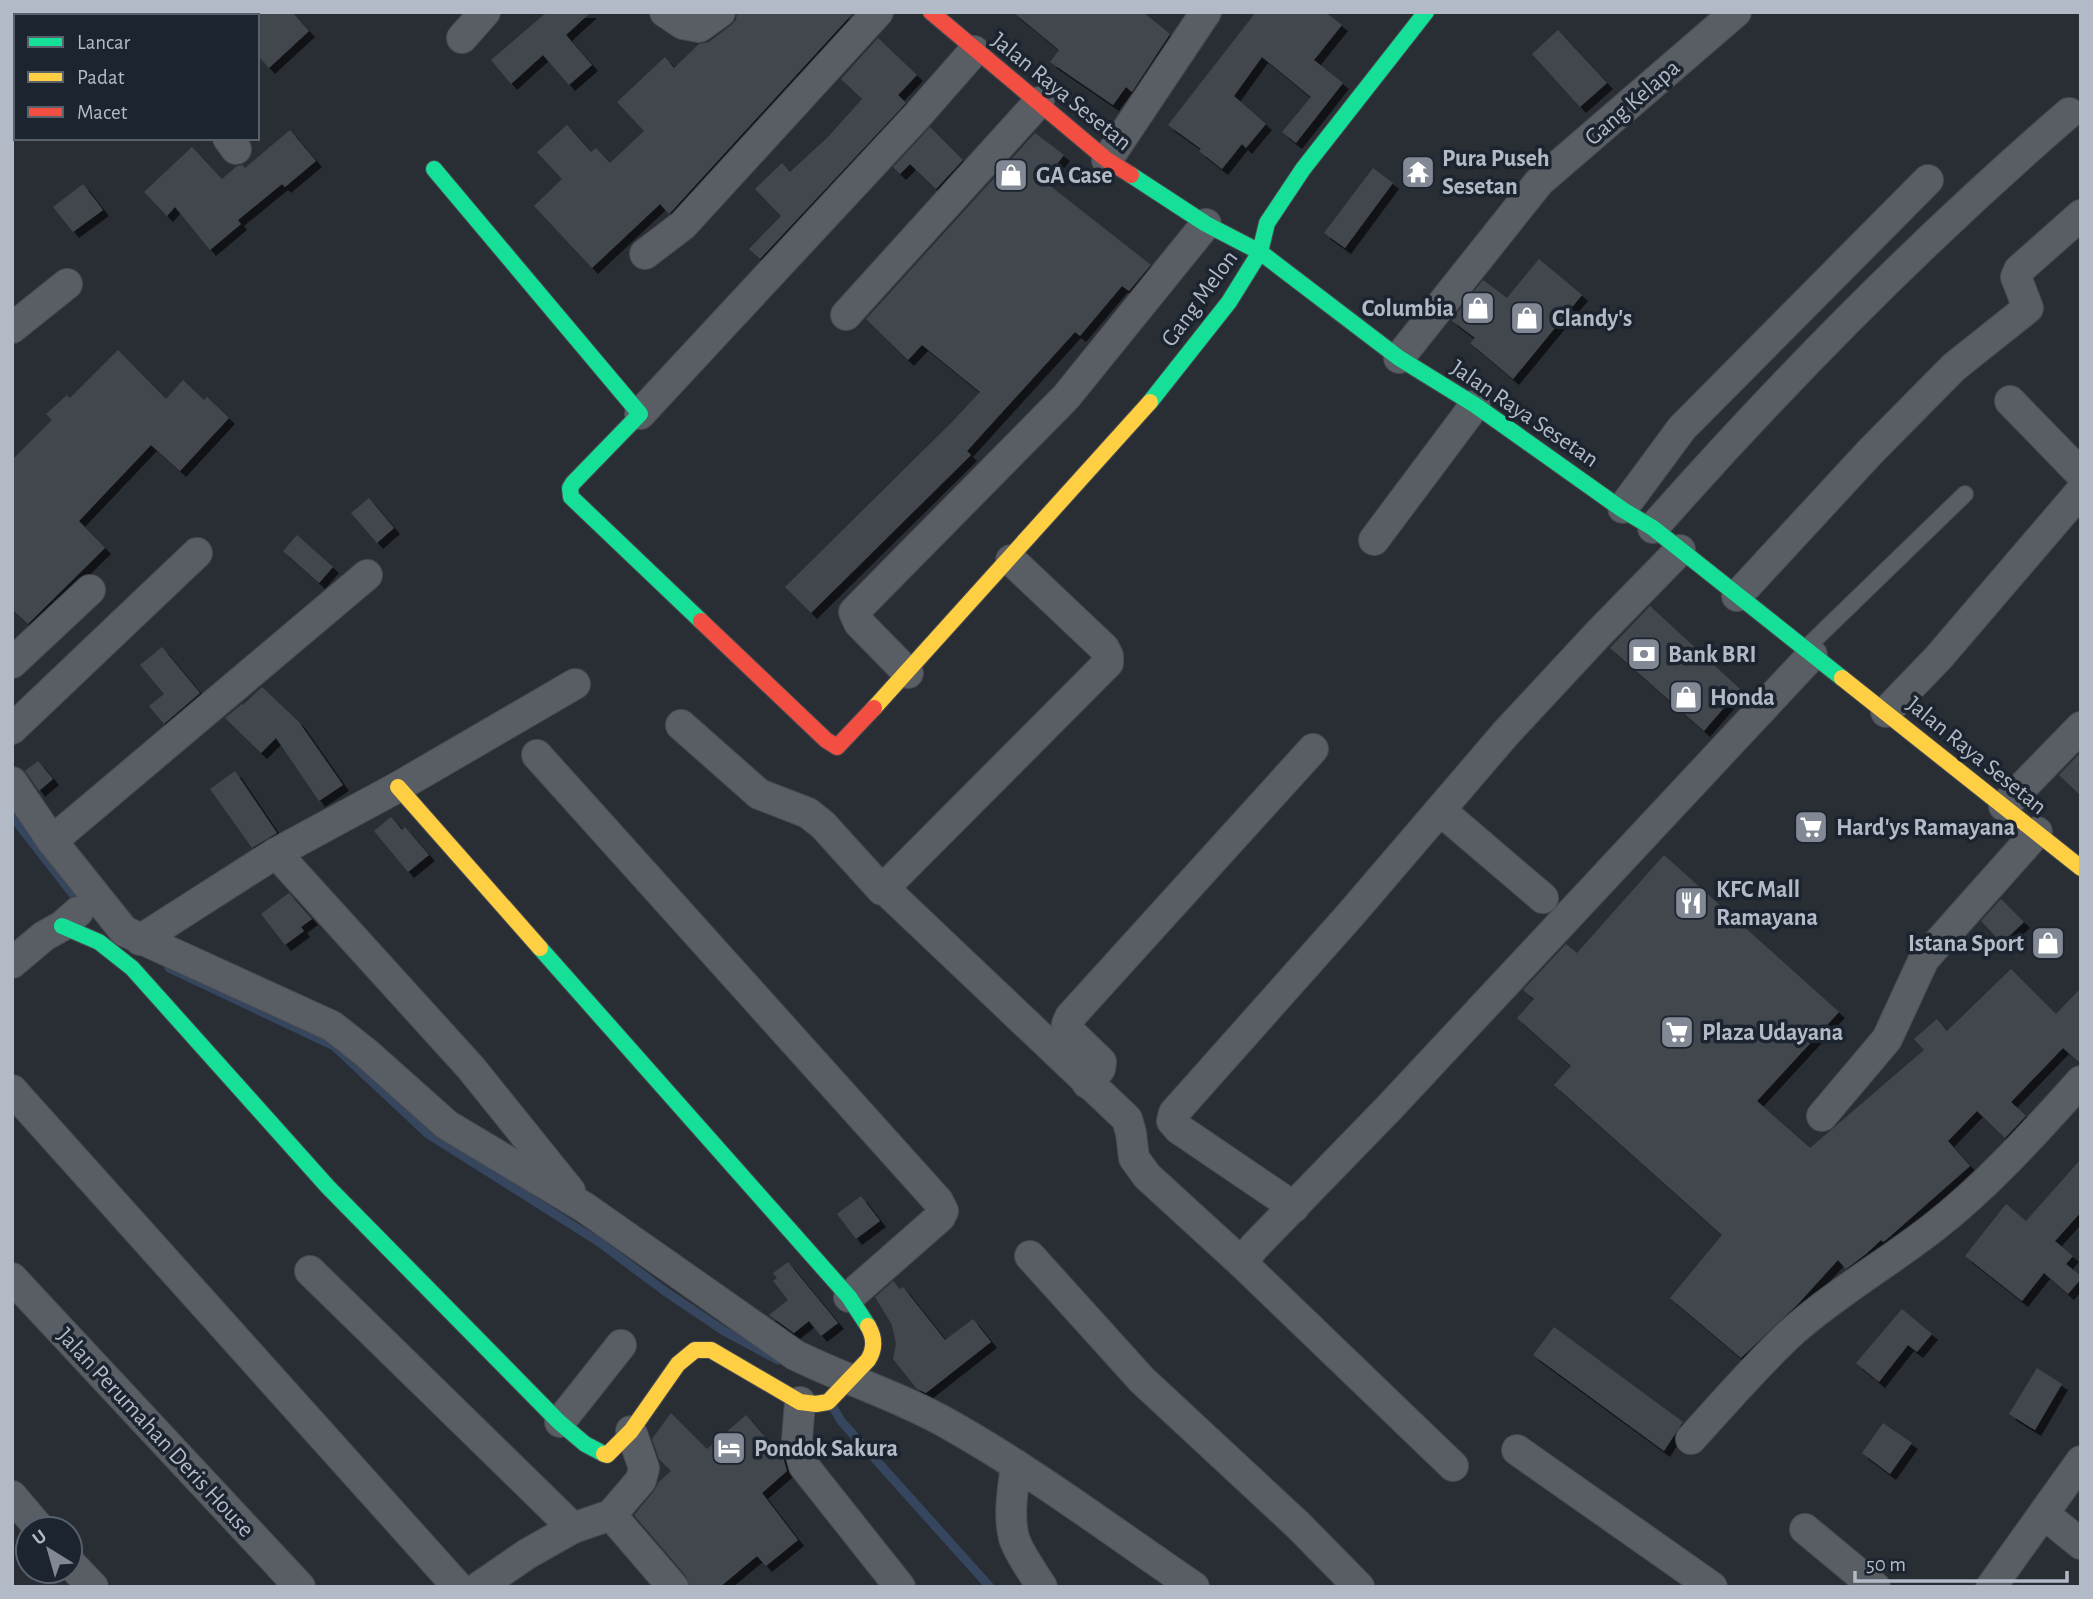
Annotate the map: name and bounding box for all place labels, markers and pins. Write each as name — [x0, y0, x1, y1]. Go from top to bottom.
place label: Pura Puseh Sesetan — [1442, 147, 1550, 199]
temple icon: Pura Puseh Sesetan — [1399, 153, 1437, 191]
shop icon: GA Case — [992, 156, 1030, 194]
place label: GA Case — [1036, 164, 1113, 188]
shop icon: Columbia — [1459, 289, 1497, 327]
place label: Columbia — [1362, 297, 1454, 321]
shop icon: Clandy's — [1508, 299, 1546, 337]
place label: Clandy's — [1552, 307, 1632, 331]
bank icon: Bank BRI — [1625, 635, 1663, 673]
place label: Bank BRI — [1668, 643, 1757, 667]
shop icon: Honda — [1667, 678, 1705, 716]
place label: Honda — [1710, 686, 1775, 710]
supermarket icon: Hard'ys Ramayana — [1792, 808, 1830, 846]
place label: Hard'ys Ramayana — [1836, 816, 2015, 840]
place label: KFC Mall Ramayana — [1716, 878, 1818, 930]
restaurant icon: KFC Mall Ramayana — [1672, 884, 1710, 922]
shop icon: Istana Sport — [2029, 924, 2067, 962]
place label: Istana Sport — [1908, 932, 2024, 956]
supermarket icon: Plaza Udayana — [1658, 1013, 1696, 1051]
place label: Plaza Udayana — [1702, 1021, 1843, 1045]
hotel icon: Pondok Sakura — [710, 1429, 748, 1467]
place label: Pondok Sakura — [754, 1437, 898, 1461]

